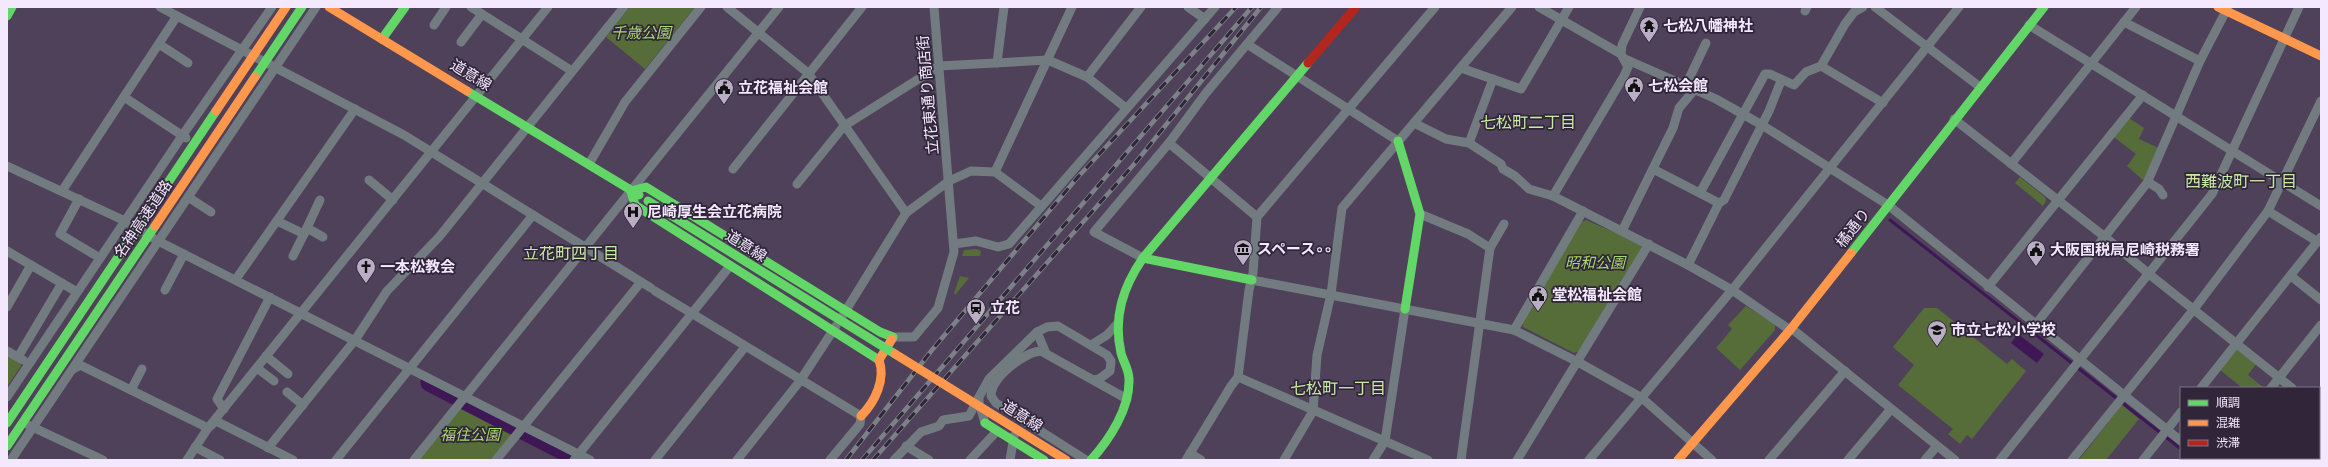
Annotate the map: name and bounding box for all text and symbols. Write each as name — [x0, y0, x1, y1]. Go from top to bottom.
temple icon: 七松八幡神社 — [1638, 15, 1660, 43]
place label: 七松八幡神社 — [1663, 15, 1753, 38]
park label: 千歳公園 — [611, 22, 673, 45]
street label: 立花東通り商店街 — [912, 34, 945, 156]
street label: 道意線 — [446, 54, 496, 97]
public building icon: 七松会館 — [1623, 75, 1645, 103]
place label: 七松会館 — [1648, 75, 1708, 98]
public building icon: 立花福祉会館 — [713, 77, 735, 105]
place label: 立花福祉会館 — [738, 77, 828, 100]
district label: 七松町二丁目 — [1480, 111, 1576, 135]
district label: 西難波町一丁目 — [2185, 170, 2297, 194]
street label: 名神高速道路 — [109, 176, 178, 263]
hospital icon: 尼崎厚生会立花病院 — [622, 201, 644, 229]
place label: 尼崎厚生会立花病院 — [647, 201, 782, 224]
street label: 橘通り — [1830, 203, 1876, 253]
street label: 道意線 — [721, 225, 771, 268]
museum icon: スペース○○ — [1232, 238, 1254, 266]
place label: スペース○○ — [1257, 238, 1332, 261]
public building icon: 大阪国税局尼崎税務署 — [2025, 239, 2047, 267]
place label: 大阪国税局尼崎税務署 — [2050, 239, 2200, 262]
district label: 立花町四丁目 — [523, 242, 619, 266]
park label: 昭和公園 — [1565, 252, 1627, 275]
church icon: 一本松教会 — [355, 256, 377, 284]
place label: 一本松教会 — [380, 256, 455, 279]
public building icon: 堂松福祉会館 — [1527, 284, 1549, 312]
place label: 堂松福祉会館 — [1552, 284, 1642, 307]
station icon: 立花 — [965, 297, 987, 325]
place label: 立花 — [990, 297, 1020, 320]
school or university icon: 市立七松小学校 — [1926, 319, 1948, 347]
place label: 市立七松小学校 — [1951, 319, 2056, 342]
district label: 七松町一丁目 — [1290, 377, 1386, 401]
legend — [2180, 387, 2320, 459]
text: 順調 — [2216, 394, 2240, 413]
street label: 道意線 — [997, 395, 1047, 438]
text: 混雑 — [2216, 414, 2240, 433]
park label: 福住公園 — [440, 424, 502, 447]
text: 渋滞 — [2216, 434, 2240, 453]

